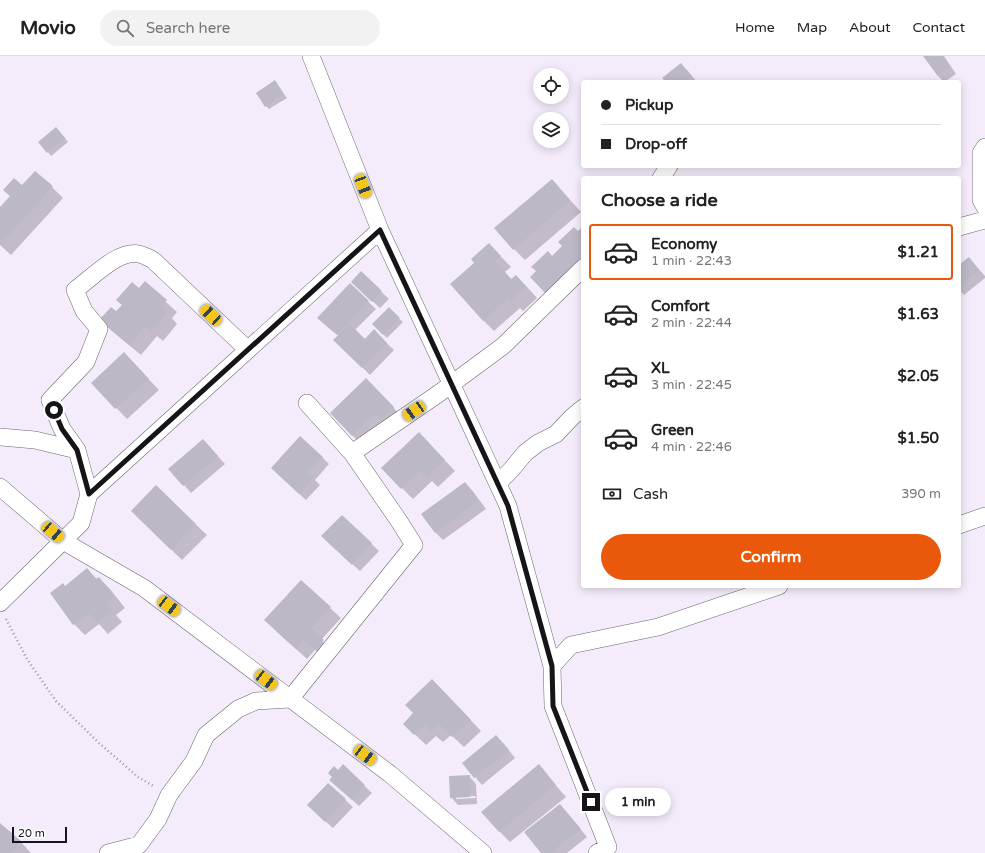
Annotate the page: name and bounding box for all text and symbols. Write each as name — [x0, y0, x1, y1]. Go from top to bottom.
search box — [100, 10, 380, 46]
text: Movio — [20, 17, 76, 39]
icon: search — [114, 17, 136, 39]
text: Search here — [146, 19, 230, 37]
text: Home — [735, 19, 775, 36]
text: Map — [797, 19, 827, 36]
text: About — [849, 19, 891, 36]
text: Contact — [913, 19, 965, 36]
map controls — [533, 68, 569, 148]
button: locate — [533, 68, 569, 104]
text: Pickup — [625, 96, 673, 114]
button: layers — [533, 112, 569, 148]
text: Drop-off — [625, 135, 687, 153]
car — [353, 173, 373, 199]
text: Choose a ride — [601, 189, 718, 211]
icon: car — [603, 234, 639, 270]
text: Economy — [651, 235, 717, 253]
text: $1.21 — [898, 243, 939, 261]
text: 1 min · 22:43 — [651, 253, 732, 269]
icon: car — [603, 296, 639, 332]
text: Comfort — [651, 297, 710, 315]
car — [198, 302, 224, 328]
text: $1.63 — [898, 305, 939, 323]
text: 2 min · 22:44 — [651, 315, 732, 331]
icon: car — [603, 358, 639, 394]
text: XL — [651, 359, 670, 377]
text: $2.05 — [898, 367, 939, 385]
text: 3 min · 22:45 — [651, 377, 732, 393]
car — [401, 399, 427, 423]
route start — [45, 401, 63, 419]
icon: car — [603, 420, 639, 456]
text: Green — [651, 421, 694, 439]
text: $1.50 — [898, 429, 939, 447]
text: 4 min · 22:46 — [651, 439, 732, 455]
icon: cash — [601, 483, 623, 505]
text: Cash — [633, 485, 668, 503]
text: 390 m — [901, 486, 941, 502]
car — [40, 520, 66, 544]
button: Confirm — [601, 534, 941, 580]
car — [156, 594, 182, 618]
car — [253, 668, 279, 692]
car — [352, 743, 378, 767]
callout: 1 min — [605, 788, 671, 816]
route end — [582, 793, 600, 811]
text: 1 min — [621, 794, 655, 810]
scale bar — [12, 825, 67, 844]
text: 20 m — [18, 827, 45, 840]

